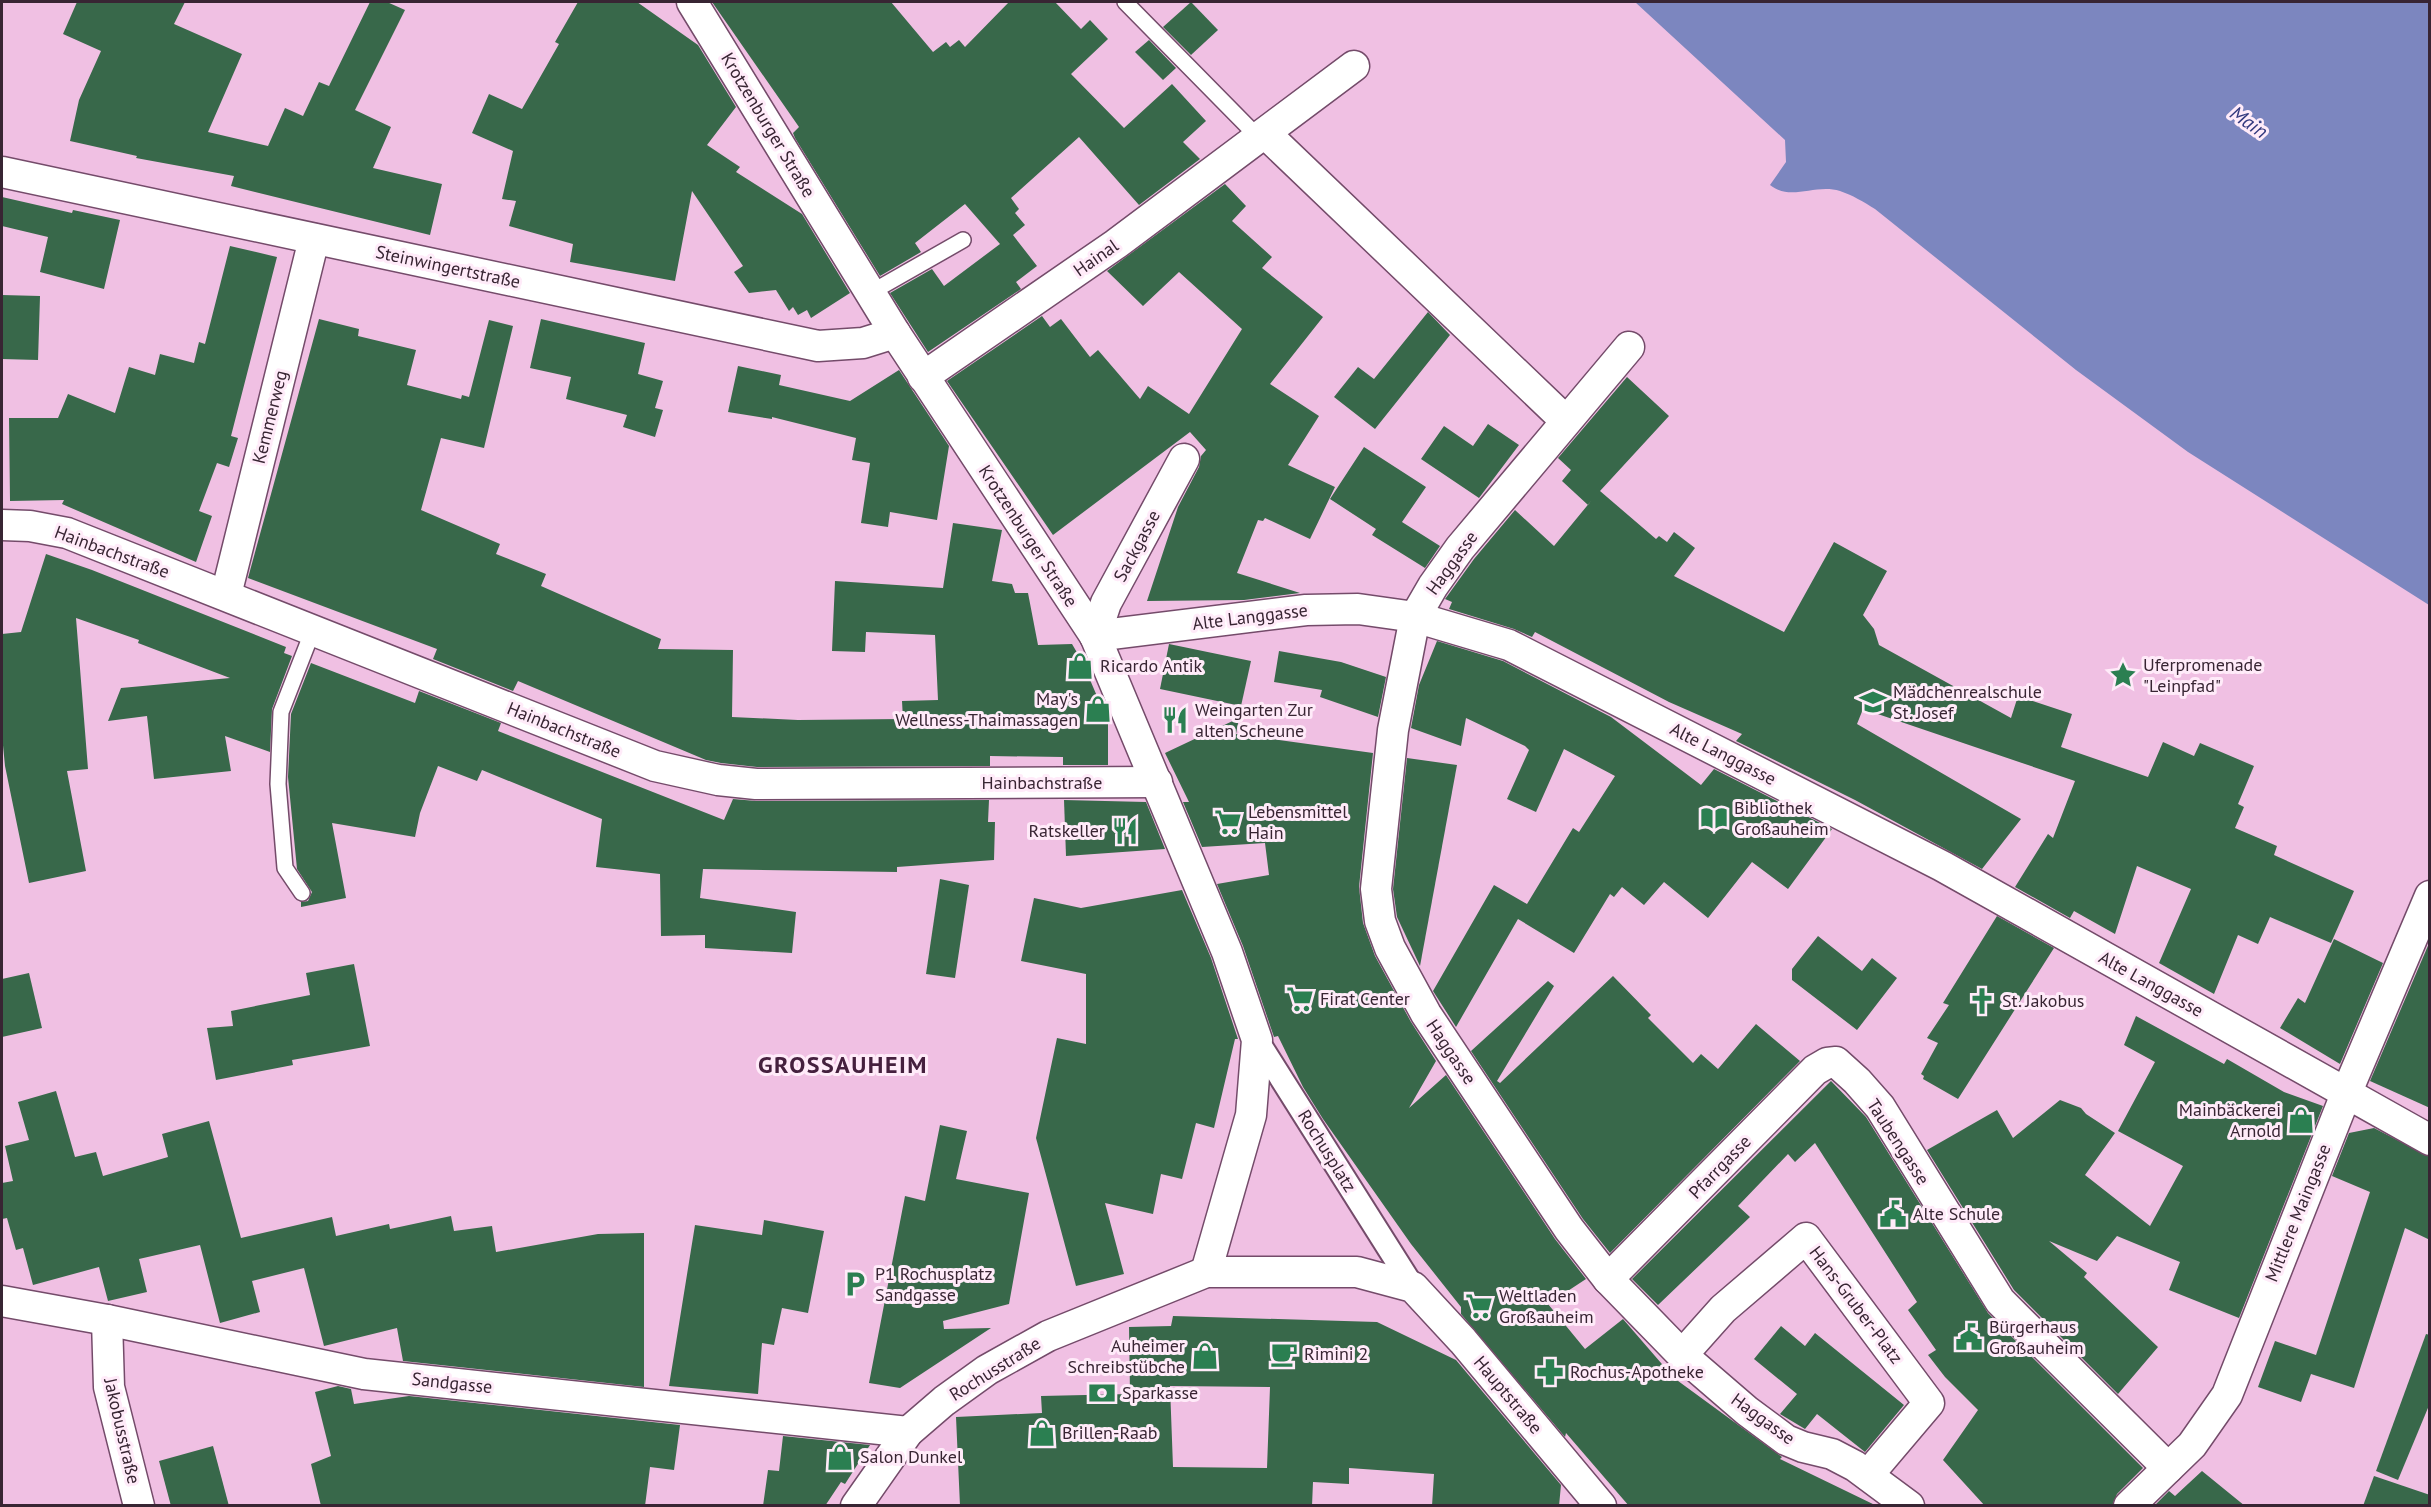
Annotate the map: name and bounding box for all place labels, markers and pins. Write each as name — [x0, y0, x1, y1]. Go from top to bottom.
shop icon: Ricardo Antik — [1065, 651, 1095, 681]
place label: Uferpromenade "Leinpfad" — [2143, 653, 2262, 697]
place label: Ricardo Antik — [1100, 654, 1203, 677]
place icon: Uferpromenade "Leinpfad" — [2108, 660, 2138, 690]
place label: Mädchenrealschule St. Josef — [1893, 680, 2042, 724]
place label: May's Wellness-Thaimassagen — [895, 687, 1078, 731]
school or university icon: Mädchenrealschule St. Josef — [1858, 687, 1888, 717]
shop icon: May's Wellness-Thaimassagen — [1083, 694, 1113, 724]
place label: Weingarten Zur alten Scheune — [1195, 698, 1313, 742]
restaurant icon: Weingarten Zur alten Scheune — [1160, 705, 1190, 735]
place label: Bibliothek Großauheim — [1734, 796, 1829, 840]
place label: Lebensmittel Hain — [1248, 800, 1348, 844]
library icon: Bibliothek Großauheim — [1699, 803, 1729, 833]
supermarket icon: Lebensmittel Hain — [1213, 807, 1243, 837]
restaurant icon: Ratskeller — [1110, 816, 1140, 846]
place label: Ratskeller — [1029, 819, 1105, 842]
supermarket icon: Firat Center — [1285, 984, 1315, 1014]
church icon: St. Jakobus — [1967, 986, 1997, 1016]
place label: Firat Center — [1320, 987, 1410, 1010]
place label: St. Jakobus — [2002, 989, 2084, 1012]
place label: Mainbäckerei Arnold — [2179, 1098, 2281, 1142]
shop icon: Mainbäckerei Arnold — [2286, 1105, 2316, 1135]
public building icon: Alte Schule — [1878, 1199, 1908, 1229]
place label: Alte Schule — [1913, 1202, 2000, 1225]
place label: P1 Rochusplatz Sandgasse — [875, 1262, 993, 1306]
parking icon: P1 Rochusplatz Sandgasse — [840, 1269, 870, 1299]
place label: Weltladen Großauheim — [1499, 1284, 1594, 1328]
supermarket icon: Weltladen Großauheim — [1464, 1291, 1494, 1321]
place label: Bürgerhaus Großauheim — [1989, 1315, 2084, 1359]
public building icon: Bürgerhaus Großauheim — [1954, 1322, 1984, 1352]
place label: Auheimer Schreibstübche — [1067, 1334, 1185, 1378]
cafe icon: Rimini 2 — [1269, 1339, 1299, 1369]
shop icon: Auheimer Schreibstübche — [1190, 1341, 1220, 1371]
place label: Rimini 2 — [1304, 1342, 1368, 1365]
pharmacy icon: Rochus-Apotheke — [1535, 1357, 1565, 1387]
place label: Rochus-Apotheke — [1570, 1360, 1704, 1383]
bank icon: Sparkasse — [1087, 1378, 1117, 1408]
place label: Sparkasse — [1122, 1381, 1198, 1404]
shop icon: Brillen-Raab — [1027, 1418, 1057, 1448]
place label: Brillen-Raab — [1062, 1421, 1158, 1444]
shop icon: Salon Dunkel — [825, 1442, 855, 1472]
place label: Salon Dunkel — [860, 1445, 963, 1468]

